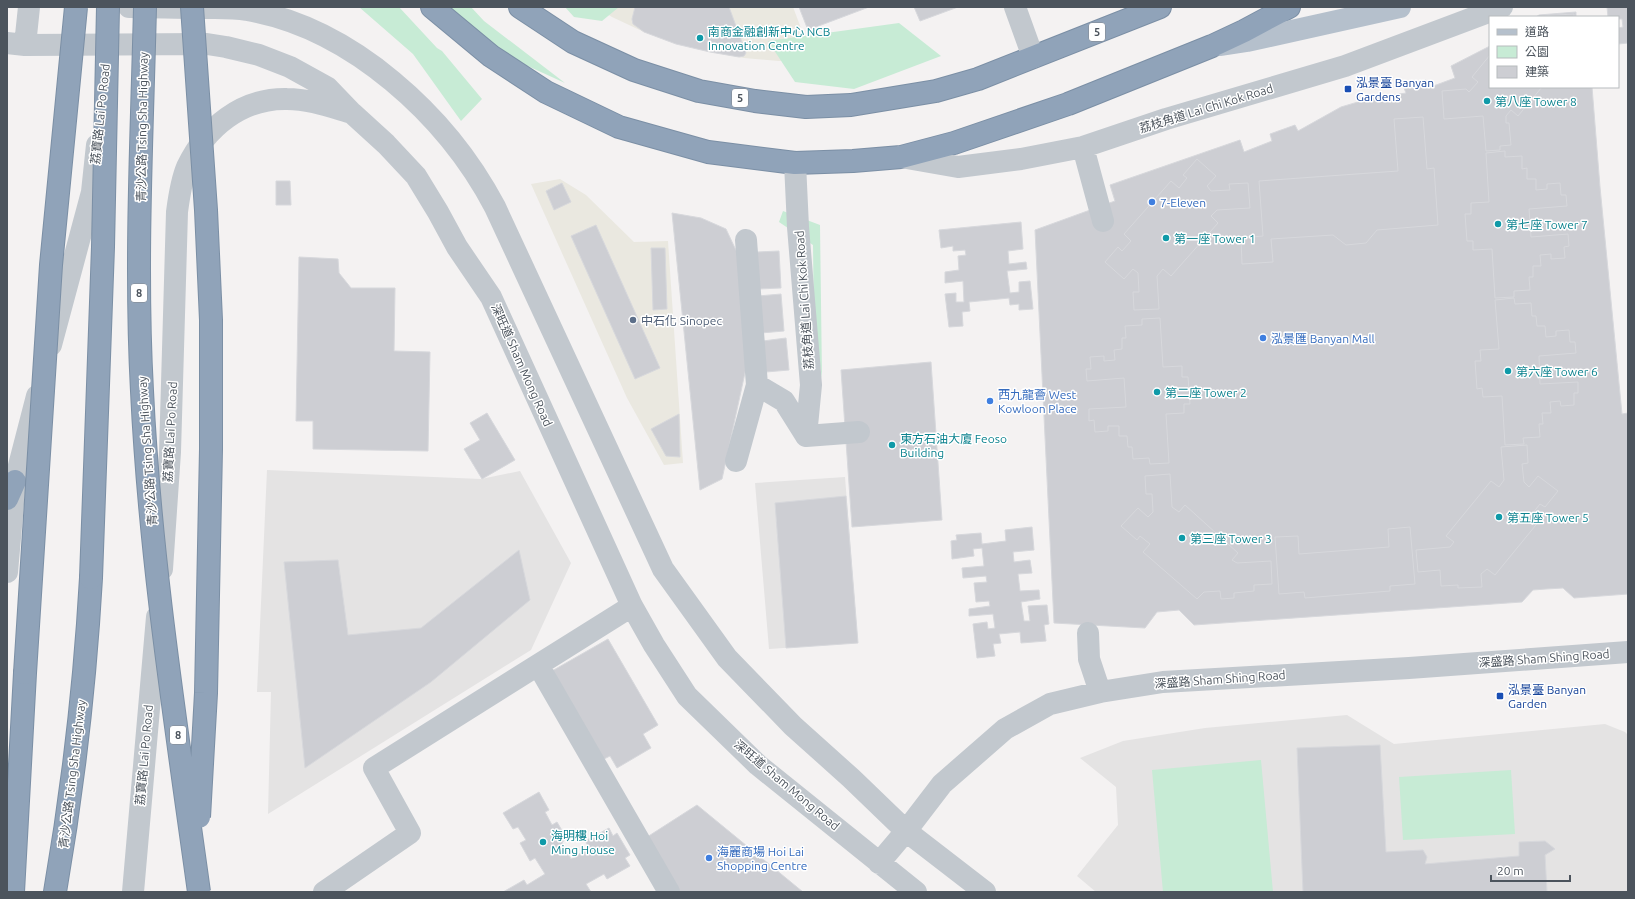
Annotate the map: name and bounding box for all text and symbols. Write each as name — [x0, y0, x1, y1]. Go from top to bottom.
legend — [1489, 16, 1619, 88]
road number: 5 — [1089, 23, 1105, 41]
place label: 南商金融創新中心 NCB Innovation Centre — [708, 25, 830, 52]
text: 道路 — [1525, 25, 1549, 38]
marker: 南商金融創新中心 NCB Innovation Centre — [695, 33, 705, 43]
text: 公園 — [1525, 45, 1549, 58]
street label: 青沙公路 Tsing Sha Highway — [134, 52, 150, 202]
street label: 荔寶路 Lai Po Road — [88, 63, 112, 165]
text: 建築 — [1525, 65, 1549, 78]
place label: 泓景臺 Banyan Gardens — [1356, 76, 1434, 103]
street label: 荔枝角道 Lai Chi Kok Road — [1138, 81, 1274, 135]
marker: 泓景臺 Banyan Gardens — [1343, 84, 1353, 94]
road number: 5 — [732, 89, 748, 107]
place label: 第八座 Tower 8 — [1495, 95, 1577, 108]
marker: 第八座 Tower 8 — [1482, 96, 1492, 106]
place label: 7-Eleven — [1160, 196, 1206, 209]
marker: 7-Eleven — [1147, 197, 1157, 207]
place label: 第七座 Tower 7 — [1506, 218, 1588, 231]
marker: 第七座 Tower 7 — [1493, 219, 1503, 229]
street label: 荔枝角道 Lai Chi Kok Road — [793, 230, 815, 370]
place label: 第一座 Tower 1 — [1174, 232, 1256, 245]
marker: 第一座 Tower 1 — [1161, 233, 1171, 243]
road number: 8 — [131, 284, 147, 302]
street label: 深旺道 Sham Mong Road — [489, 302, 555, 428]
place label: 中石化 Sinopec — [641, 314, 722, 327]
marker: 中石化 Sinopec — [628, 315, 638, 325]
place label: 泓景匯 Banyan Mall — [1271, 332, 1375, 345]
marker: 泓景匯 Banyan Mall — [1258, 333, 1268, 343]
place label: 第六座 Tower 6 — [1516, 365, 1598, 378]
marker: 第六座 Tower 6 — [1503, 366, 1513, 376]
street label: 青沙公路 Tsing Sha Highway — [135, 376, 159, 526]
street label: 荔寶路 Lai Po Road — [161, 381, 179, 483]
place label: 第二座 Tower 2 — [1165, 386, 1247, 399]
marker: 第二座 Tower 2 — [1152, 387, 1162, 397]
place label: 西九龍薈 West Kowloon Place — [998, 388, 1077, 415]
marker: 西九龍薈 West Kowloon Place — [985, 396, 995, 406]
place label: 東方石油大廈 Feoso Building — [900, 432, 1007, 459]
marker: 東方石油大廈 Feoso Building — [887, 440, 897, 450]
place label: 第五座 Tower 5 — [1507, 511, 1589, 524]
marker: 第五座 Tower 5 — [1494, 512, 1504, 522]
place label: 第三座 Tower 3 — [1190, 532, 1272, 545]
marker: 第三座 Tower 3 — [1177, 533, 1187, 543]
street label: 深盛路 Sham Shing Road — [1478, 647, 1610, 669]
street label: 深盛路 Sham Shing Road — [1154, 668, 1286, 690]
place label: 泓景臺 Banyan Garden — [1508, 683, 1586, 710]
marker: 泓景臺 Banyan Garden — [1495, 691, 1505, 701]
street label: 青沙公路 Tsing Sha Highway — [56, 699, 88, 849]
street label: 荔寶路 Lai Po Road — [133, 704, 155, 806]
road number: 8 — [170, 726, 186, 744]
street label: 深旺道 Sham Mong Road — [732, 737, 842, 833]
place label: 海明樓 Hoi Ming House — [551, 829, 615, 856]
marker: 海明樓 Hoi Ming House — [538, 837, 548, 847]
place label: 海麗商場 Hoi Lai Shopping Centre — [717, 845, 807, 872]
marker: 海麗商場 Hoi Lai Shopping Centre — [704, 853, 714, 863]
scale bar — [1491, 857, 1570, 883]
text: 20 m — [1497, 864, 1524, 877]

